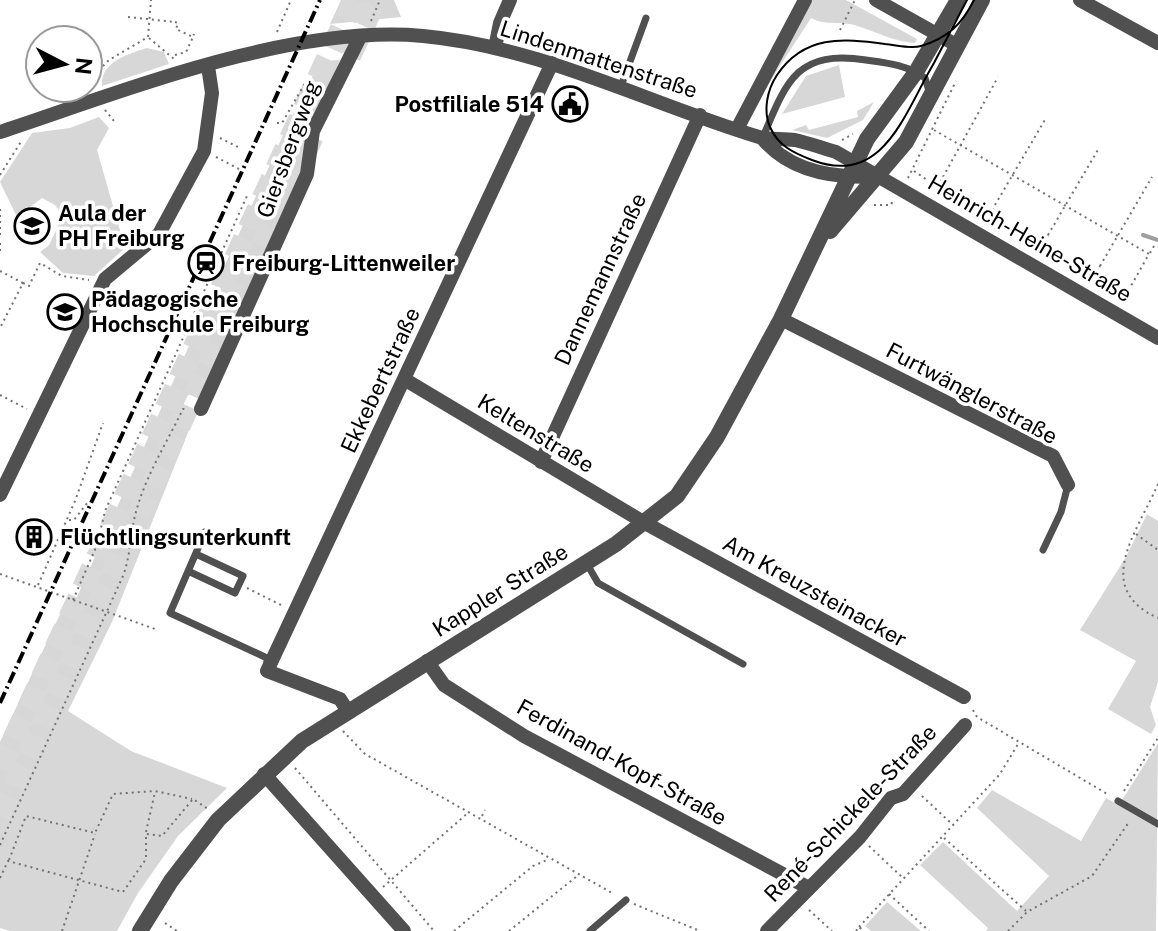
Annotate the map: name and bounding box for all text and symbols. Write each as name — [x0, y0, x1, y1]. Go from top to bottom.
street label: Lindenmattenstraße — [497, 15, 701, 103]
north arrow — [24, 24, 104, 104]
text: N — [70, 56, 98, 76]
street label: Giersbergweg — [251, 77, 325, 221]
public building icon: Postfiliale 514 — [551, 85, 589, 123]
place label: Postfiliale 514 — [394, 91, 544, 117]
street label: Heinrich-Heine-Straße — [924, 169, 1136, 307]
street label: Dannemannstraße — [549, 189, 651, 369]
place label: Aula der PH Freiburg — [58, 200, 185, 251]
school or university icon: Aula der PH Freiburg — [13, 207, 51, 245]
station icon: Freiburg-Littenweiler — [187, 244, 225, 282]
place label: Freiburg-Littenweiler — [232, 250, 455, 276]
place label: Pädagogische Hochschule Freiburg — [91, 286, 310, 337]
school or university icon: Pädagogische Hochschule Freiburg — [46, 293, 84, 331]
street label: Ekkebertstraße — [335, 303, 425, 457]
street label: Furtwänglerstraße — [882, 337, 1062, 449]
street label: Keltenstraße — [473, 388, 599, 478]
building icon: Flüchtlingsunterkunft — [15, 518, 53, 556]
place label: Flüchtlingsunterkunft — [60, 524, 291, 550]
street label: Am Kreuzsteinacker — [719, 530, 911, 652]
street label: Kappler Straße — [428, 538, 572, 642]
street label: Ferdinand-Kopf-Straße — [513, 693, 731, 831]
street label: René-Schickele-Straße — [759, 719, 941, 907]

